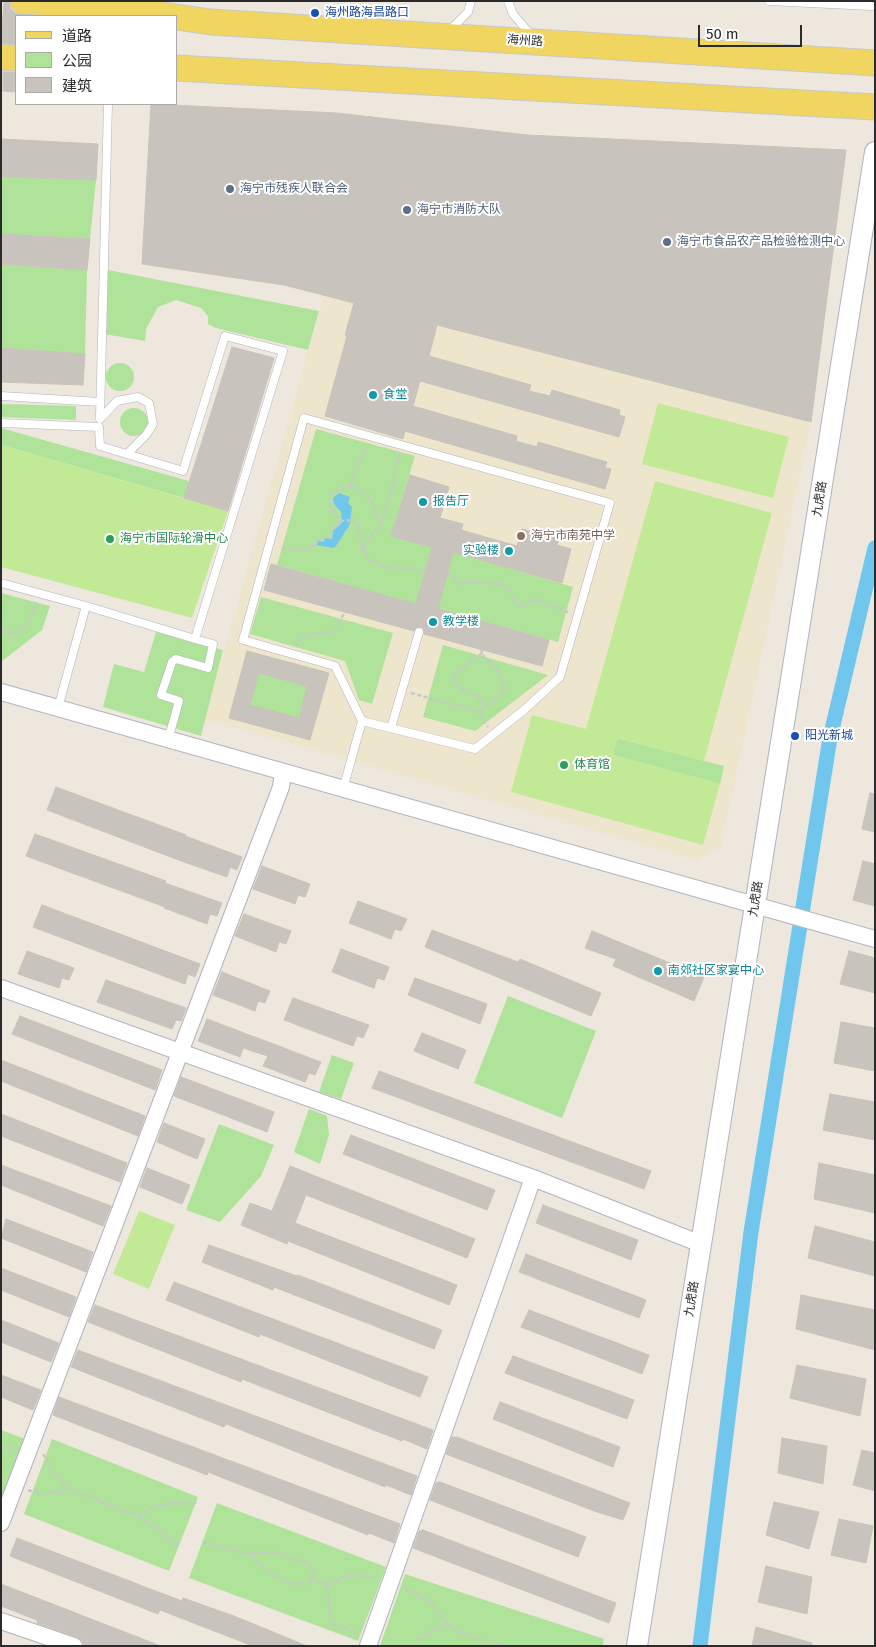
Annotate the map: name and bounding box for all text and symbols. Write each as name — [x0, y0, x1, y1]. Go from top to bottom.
place label: 海州路海昌路口 — [325, 6, 409, 20]
marker: 海州路海昌路口 — [309, 7, 321, 19]
legend — [15, 15, 178, 105]
scale bar — [701, 15, 805, 47]
text: 50 m — [706, 25, 739, 43]
text: 道路 — [62, 27, 92, 45]
street label: 海州路 — [507, 33, 543, 49]
text: 公园 — [62, 52, 92, 70]
text: 建筑 — [62, 77, 92, 95]
place label: 海宁市残疾人联合会 — [240, 182, 348, 196]
marker: 海宁市残疾人联合会 — [224, 183, 236, 195]
place label: 海宁市消防大队 — [417, 203, 501, 217]
marker: 海宁市消防大队 — [401, 204, 413, 216]
place label: 海宁市食品农产品检验检测中心 — [677, 235, 845, 249]
marker: 海宁市食品农产品检验检测中心 — [661, 236, 673, 248]
place label: 食堂 — [383, 388, 407, 402]
marker: 食堂 — [367, 389, 379, 401]
street label: 九虎路 — [810, 480, 830, 518]
place label: 报告厅 — [433, 495, 469, 509]
marker: 报告厅 — [417, 496, 429, 508]
place label: 海宁市南苑中学 — [531, 529, 615, 543]
marker: 海宁市南苑中学 — [515, 530, 527, 542]
place label: 海宁市国际轮滑中心 — [120, 532, 228, 546]
marker: 海宁市国际轮滑中心 — [104, 533, 116, 545]
place label: 实验楼 — [463, 544, 499, 558]
marker: 实验楼 — [503, 545, 515, 557]
place label: 教学楼 — [443, 615, 479, 629]
marker: 教学楼 — [427, 616, 439, 628]
place label: 阳光新城 — [805, 729, 853, 743]
marker: 阳光新城 — [789, 730, 801, 742]
place label: 体育馆 — [574, 758, 610, 772]
marker: 体育馆 — [558, 759, 570, 771]
street label: 九虎路 — [746, 880, 766, 918]
place label: 南郊社区家宴中心 — [668, 964, 764, 978]
marker: 南郊社区家宴中心 — [652, 965, 664, 977]
street label: 九虎路 — [682, 1280, 702, 1318]

